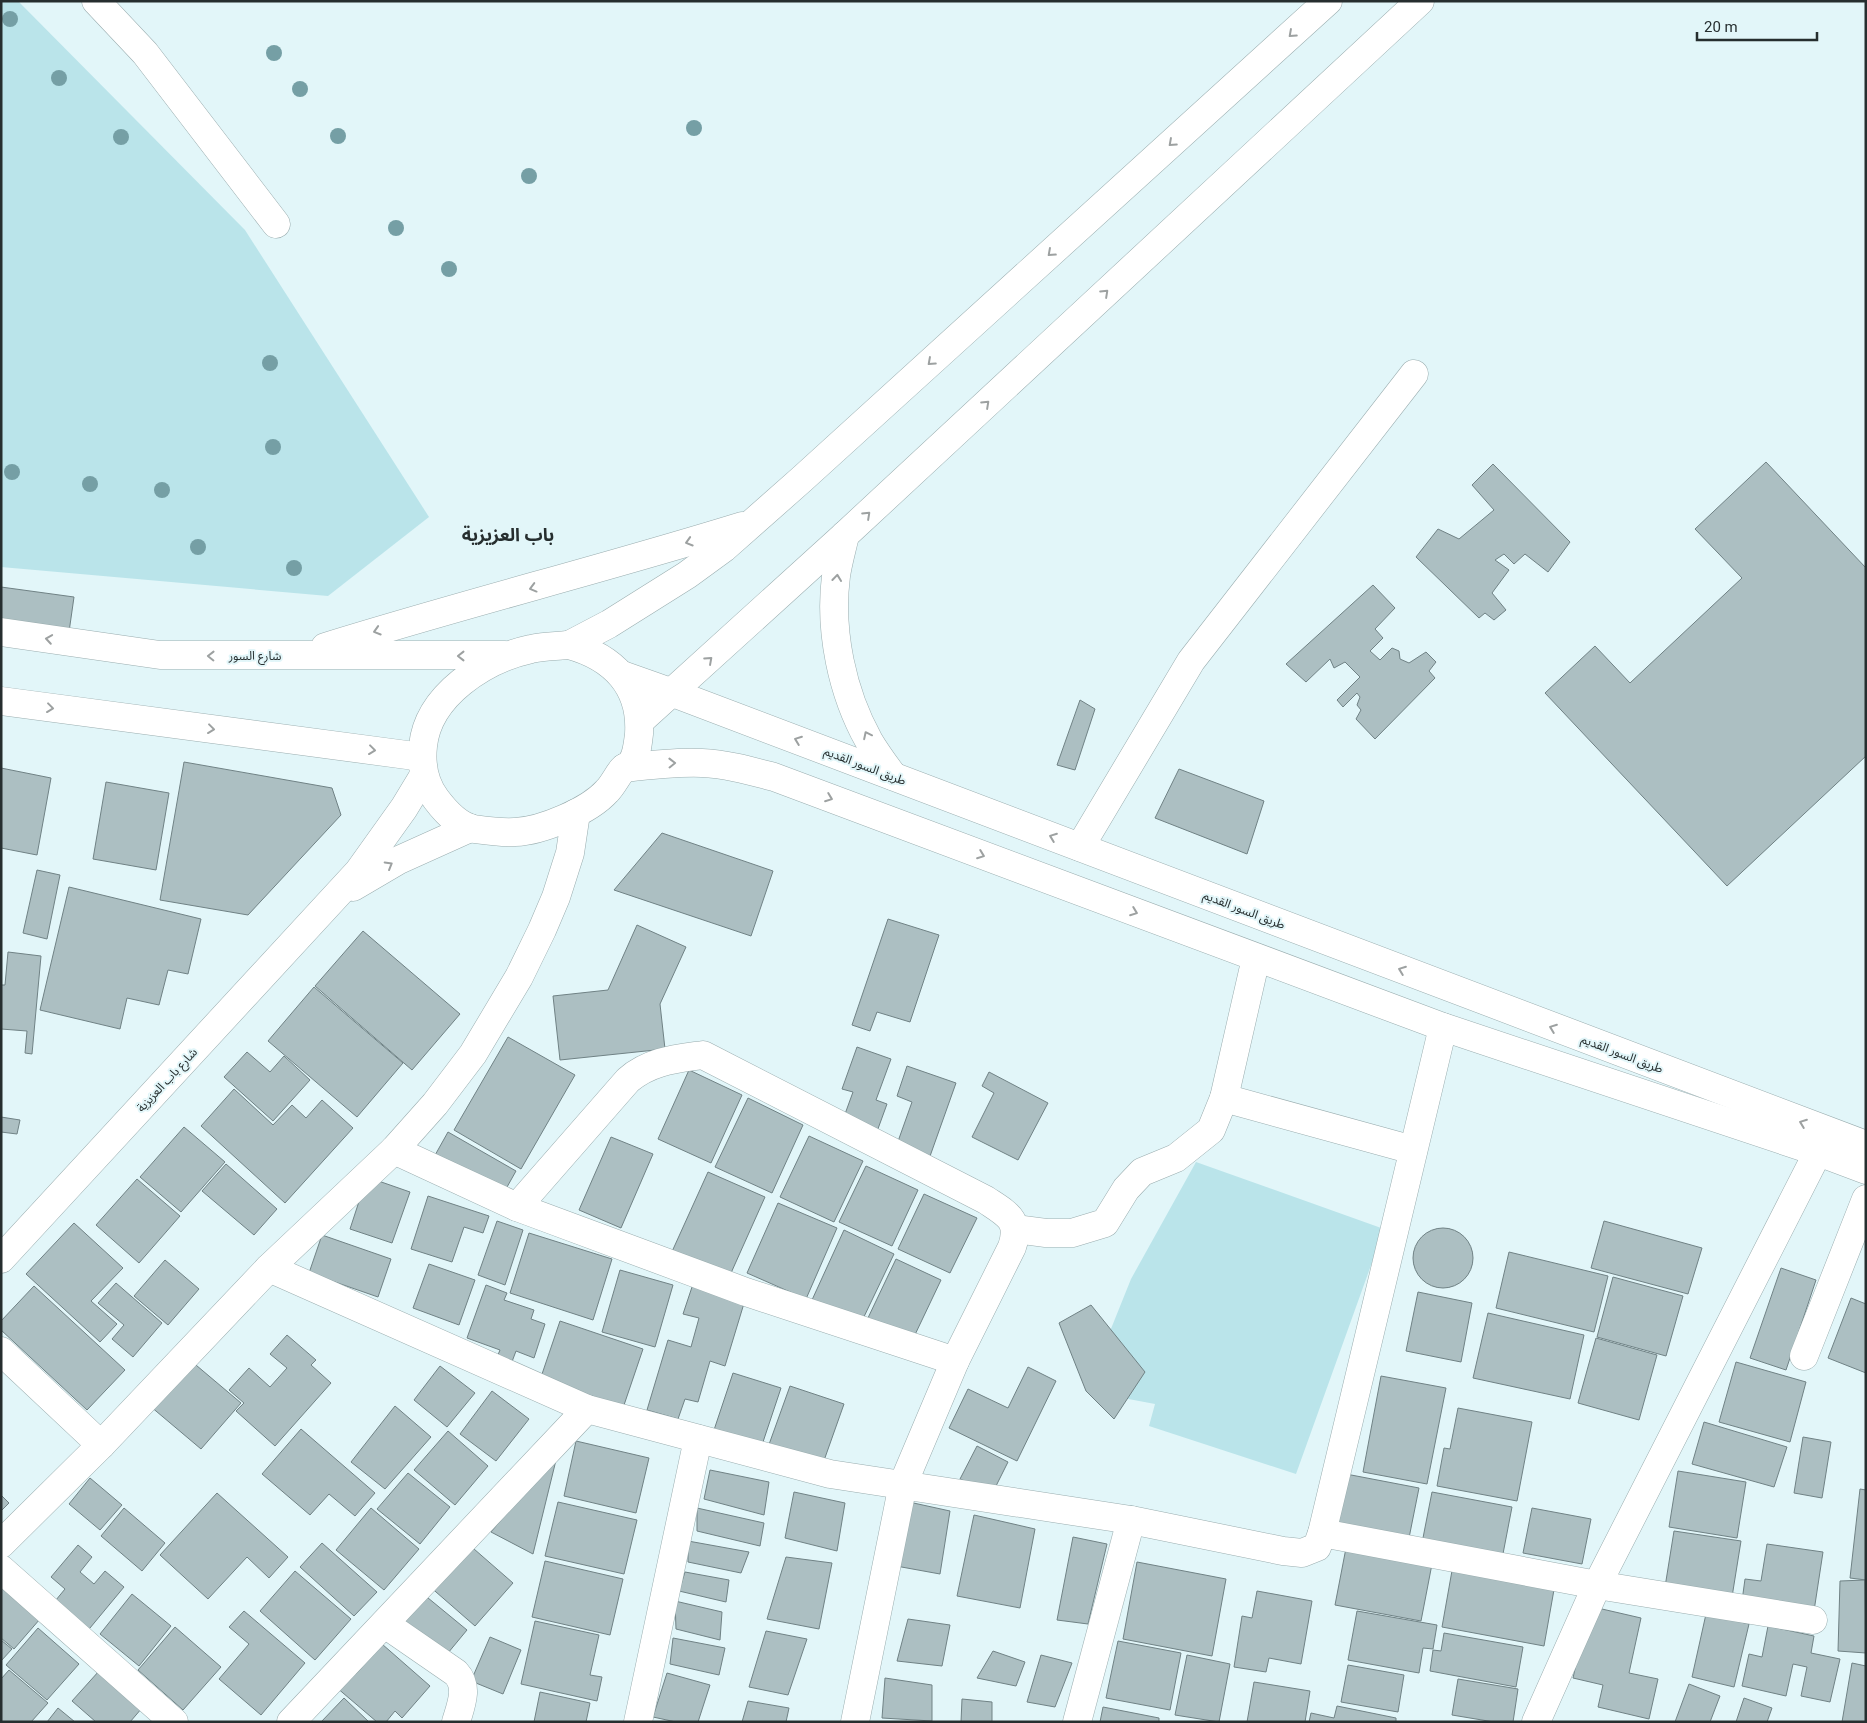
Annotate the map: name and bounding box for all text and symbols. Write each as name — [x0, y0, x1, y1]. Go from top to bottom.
scale bar — [1697, 10, 1817, 42]
text: 20 m — [1704, 18, 1738, 36]
one-way arrow — [1288, 28, 1297, 37]
one-way arrow — [1168, 138, 1177, 147]
one-way arrow — [1048, 247, 1057, 256]
one-way arrow — [1100, 290, 1109, 299]
one-way arrow — [928, 356, 937, 365]
one-way arrow — [981, 401, 990, 410]
one-way arrow — [862, 511, 871, 520]
district label: باب العزيزية — [462, 524, 554, 546]
one-way arrow — [686, 537, 694, 547]
one-way arrow — [831, 574, 842, 582]
one-way arrow — [530, 582, 538, 592]
one-way arrow — [373, 625, 381, 635]
one-way arrow — [45, 634, 53, 645]
street label: شارع السور — [228, 649, 281, 665]
one-way arrow — [206, 650, 214, 661]
one-way arrow — [456, 651, 464, 661]
one-way arrow — [703, 657, 712, 666]
one-way arrow — [46, 702, 54, 713]
one-way arrow — [207, 723, 215, 734]
one-way arrow — [862, 731, 873, 740]
one-way arrow — [794, 736, 803, 746]
one-way arrow — [368, 744, 376, 755]
street label: طريق السور القديم — [821, 744, 908, 790]
one-way arrow — [668, 758, 676, 768]
one-way arrow — [825, 792, 833, 802]
one-way arrow — [1050, 833, 1058, 843]
one-way arrow — [977, 849, 985, 859]
one-way arrow — [384, 862, 393, 872]
street label: طريق السور القديم — [1200, 888, 1287, 934]
one-way arrow — [1129, 906, 1137, 916]
one-way arrow — [1398, 966, 1406, 976]
one-way arrow — [1550, 1023, 1558, 1033]
street label: طريق السور القديم — [1578, 1032, 1665, 1078]
street label: شارع باب العزيزية — [134, 1045, 202, 1116]
one-way arrow — [1800, 1119, 1808, 1129]

